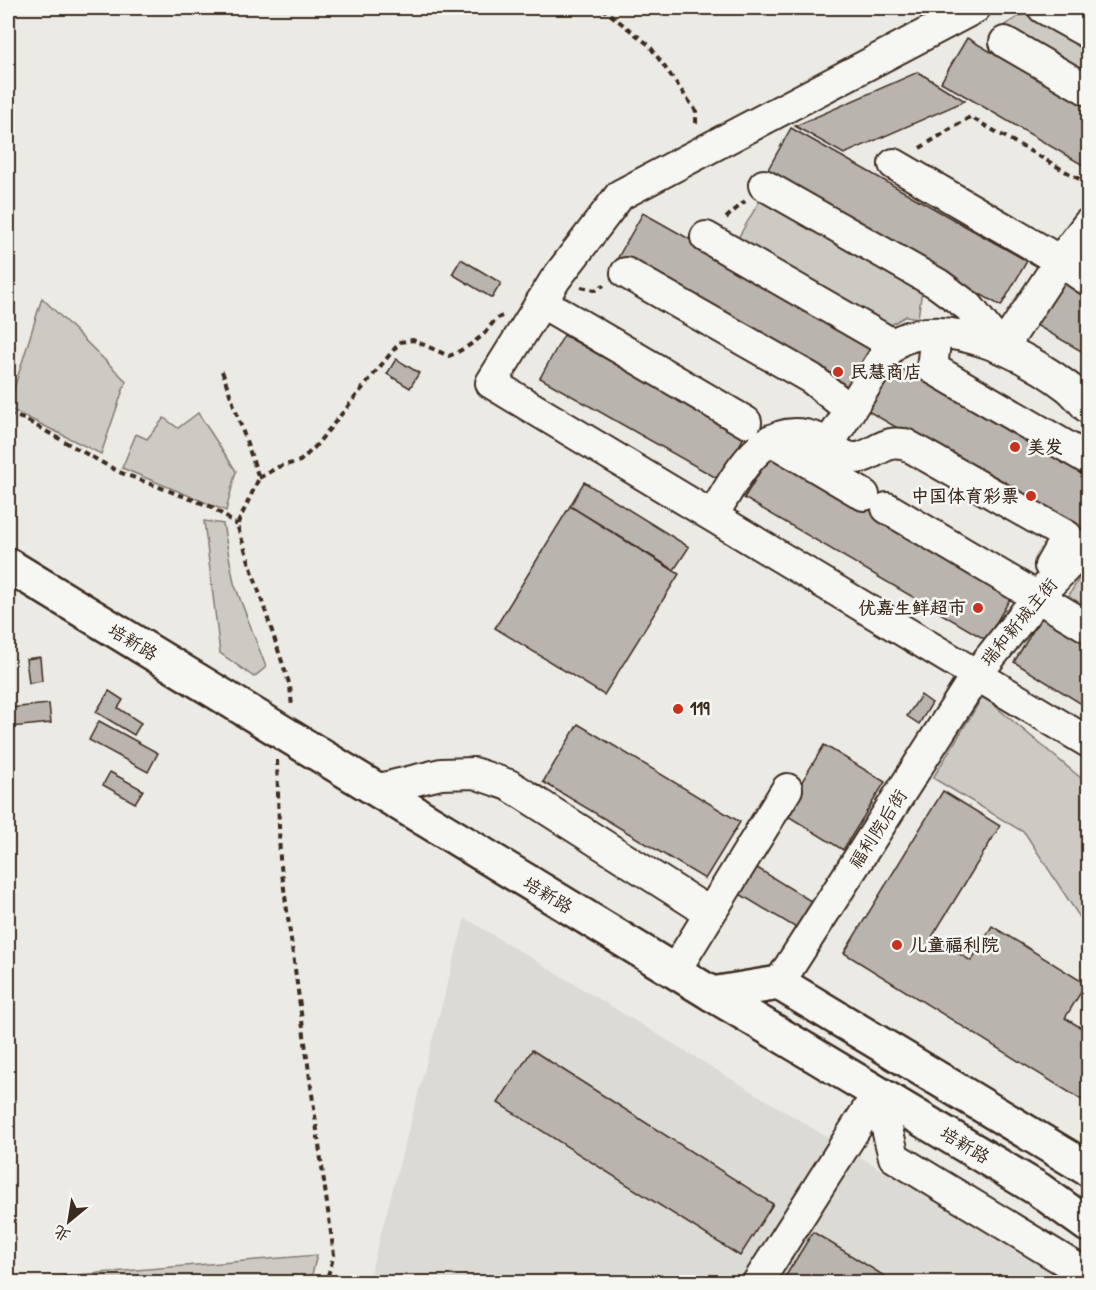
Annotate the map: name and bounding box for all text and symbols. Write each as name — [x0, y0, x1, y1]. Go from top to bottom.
place label: 民慧商店 — [850, 359, 922, 384]
marker: 民慧商店 — [831, 365, 845, 379]
place label: 美发 — [1027, 434, 1063, 459]
marker: 美发 — [1008, 440, 1022, 454]
place label: 中国体育彩票 — [911, 483, 1019, 508]
marker: 中国体育彩票 — [1024, 489, 1038, 503]
street label: 瑞和新城主街 — [974, 572, 1063, 671]
place label: 优嘉生鲜超市 — [858, 595, 966, 620]
marker: 优嘉生鲜超市 — [971, 601, 985, 615]
street label: 培新路 — [104, 617, 163, 666]
place label: 119 — [690, 696, 710, 721]
marker: 119 — [671, 702, 685, 716]
street label: 福利院后街 — [843, 784, 913, 873]
street label: 培新路 — [519, 870, 578, 919]
place label: 儿童福利院 — [909, 932, 999, 957]
marker: 儿童福利院 — [890, 938, 904, 952]
street label: 培新路 — [936, 1120, 995, 1169]
north arrow — [39, 1191, 99, 1251]
text: 北 — [49, 1220, 74, 1248]

